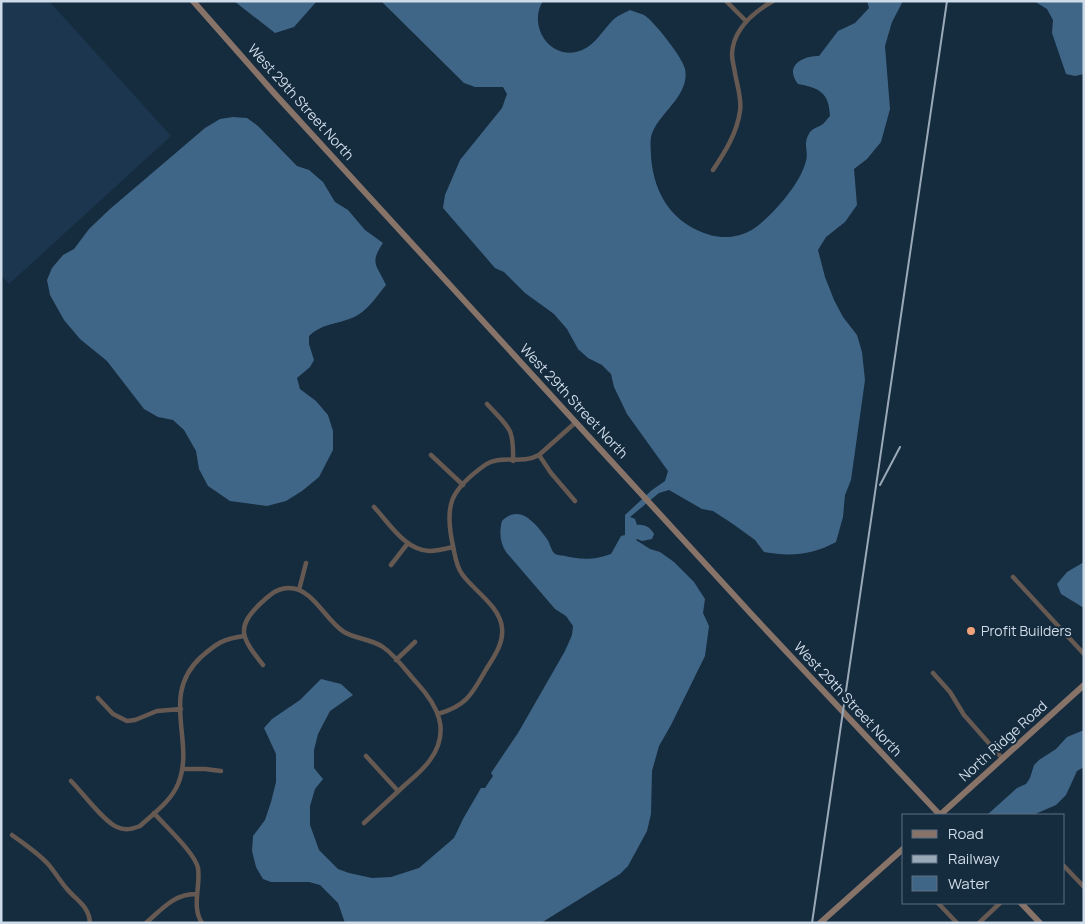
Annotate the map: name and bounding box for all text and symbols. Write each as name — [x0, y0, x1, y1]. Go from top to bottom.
street label: West 29th Street North — [244, 39, 359, 164]
street label: West 29th Street North — [516, 339, 633, 462]
place label: Profit Builders — [981, 621, 1072, 640]
marker: Profit Builders — [965, 625, 977, 637]
street label: West 29th Street North — [790, 637, 907, 760]
street label: North Ridge Road — [955, 696, 1051, 785]
legend — [902, 814, 1065, 904]
text: Road — [948, 823, 984, 844]
text: Railway — [948, 848, 1000, 869]
text: Water — [948, 873, 990, 894]

